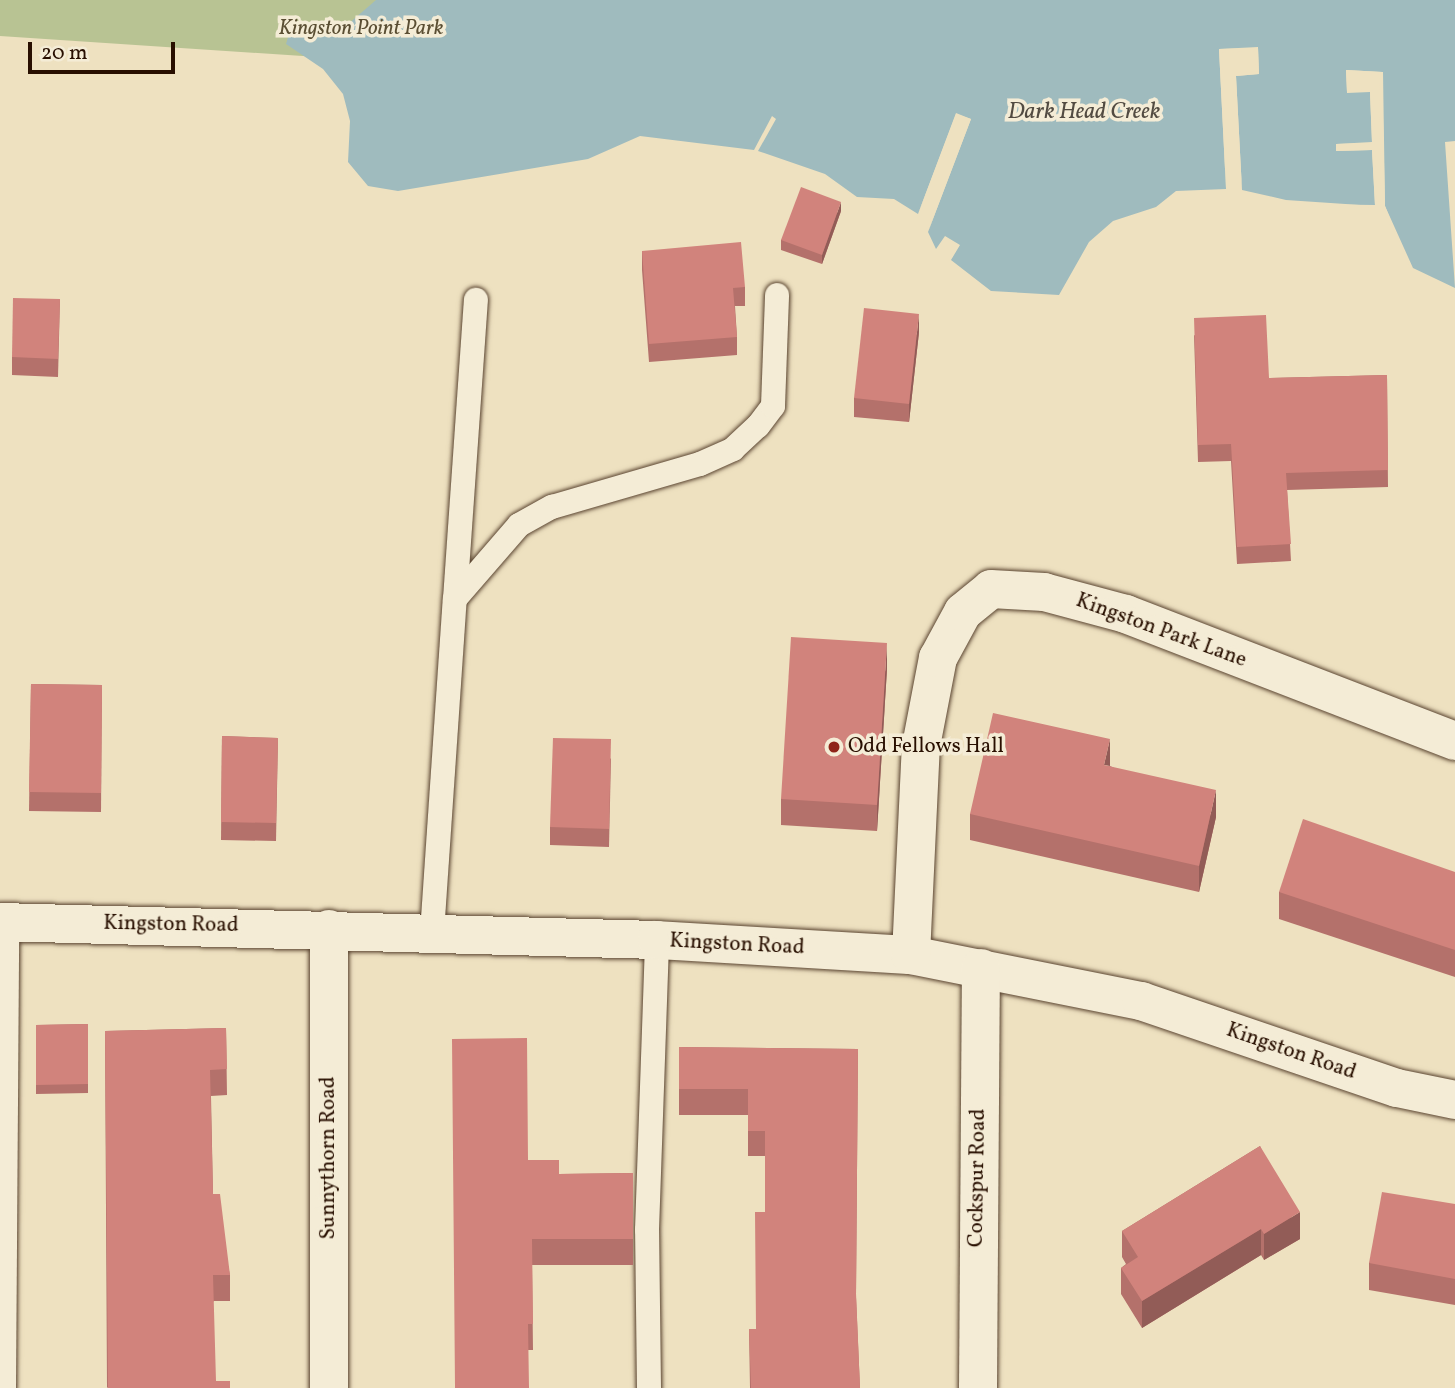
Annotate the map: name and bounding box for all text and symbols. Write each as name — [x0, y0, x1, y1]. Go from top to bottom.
park label: Kingston Point Park — [279, 16, 443, 42]
scale bar — [32, 28, 178, 72]
text: 20 m — [41, 39, 87, 68]
water label: Dark Head Creek — [1008, 98, 1160, 126]
street label: Kingston Park Lane — [1072, 588, 1250, 674]
place label: Odd Fellows Hall — [848, 734, 1004, 760]
marker: Odd Fellows Hall — [826, 739, 842, 755]
street label: Kingston Road — [103, 911, 239, 939]
street label: Kingston Road — [669, 929, 805, 961]
street label: Kingston Road — [1223, 1018, 1359, 1086]
street label: Sunnythorn Road — [316, 1076, 342, 1240]
street label: Cockspur Road — [964, 1109, 992, 1247]

